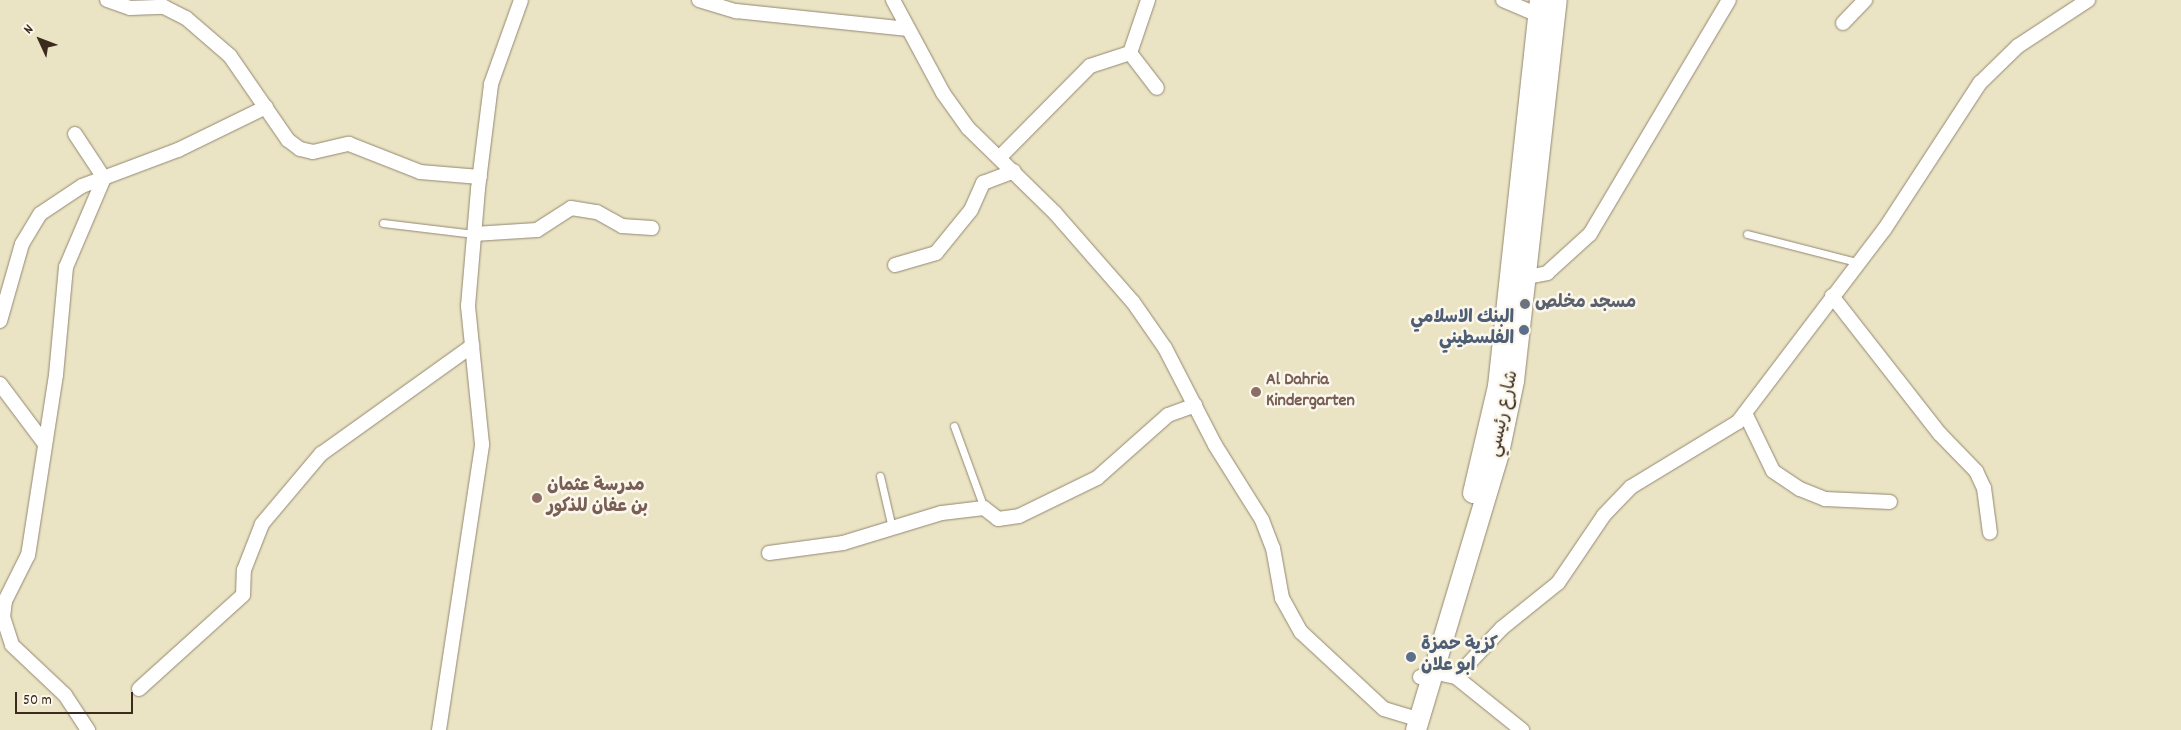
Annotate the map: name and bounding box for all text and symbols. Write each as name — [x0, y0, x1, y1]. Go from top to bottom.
north arrow — [15, 15, 65, 65]
text: N — [19, 20, 39, 39]
place label: مسجد مخلص — [1535, 293, 1636, 315]
marker: مسجد مخلص — [1519, 298, 1531, 310]
place label: البنك الاسلامي الفلسطيني — [1411, 309, 1514, 352]
marker: البنك الاسلامي الفلسطيني — [1518, 324, 1530, 336]
street label: شارع رئيسي — [1485, 369, 1525, 459]
place label: Al Dahria Kindergarten — [1266, 371, 1355, 414]
marker: Al Dahria Kindergarten — [1250, 386, 1262, 398]
place label: مدرسة عثمان بن عفان للذكور — [547, 477, 648, 520]
marker: مدرسة عثمان بن عفان للذكور — [531, 492, 543, 504]
place label: كزية حمزة ابو علان — [1421, 636, 1498, 679]
marker: كزية حمزة ابو علان — [1405, 651, 1417, 663]
scale bar — [18, 682, 135, 714]
text: 50 m — [23, 690, 52, 712]

